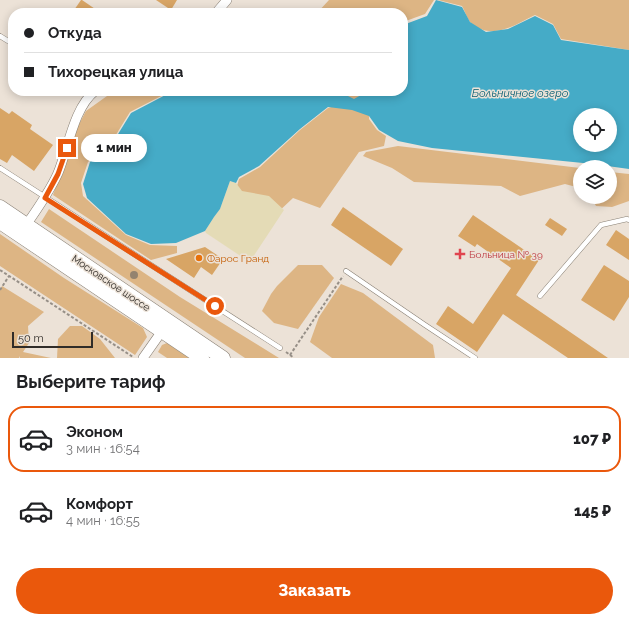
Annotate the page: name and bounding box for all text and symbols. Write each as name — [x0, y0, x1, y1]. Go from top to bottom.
text: Откуда — [48, 24, 102, 42]
text: Тихорецкая улица — [48, 63, 183, 81]
water label: Больничное озеро — [472, 87, 569, 100]
map controls — [573, 108, 617, 204]
button: locate — [573, 108, 617, 152]
callout: 1 мин — [81, 134, 147, 162]
route end — [58, 139, 76, 157]
text: 1 мин — [96, 140, 132, 155]
button: layers — [573, 160, 617, 204]
marker: Больница № 39 — [454, 248, 466, 260]
place label: Больница № 39 — [469, 249, 543, 260]
street label: Московское шоссе — [70, 253, 152, 313]
marker: Фарос Гранд — [194, 253, 204, 263]
place label: Фарос Гранд — [207, 253, 269, 264]
route start — [206, 297, 224, 315]
scale bar — [12, 330, 93, 349]
text: 50 m — [18, 332, 44, 345]
text: Выберите тариф — [16, 371, 166, 392]
icon: car — [18, 421, 54, 457]
text: Эконом — [66, 423, 123, 441]
text: 107 ₽ — [573, 430, 611, 448]
text: 3 мин · 16:54 — [66, 441, 140, 456]
icon: car — [18, 493, 54, 529]
text: Комфорт — [66, 495, 133, 513]
text: 145 ₽ — [574, 502, 611, 520]
text: 4 мин · 16:55 — [66, 513, 140, 528]
button: Заказать — [16, 568, 613, 614]

